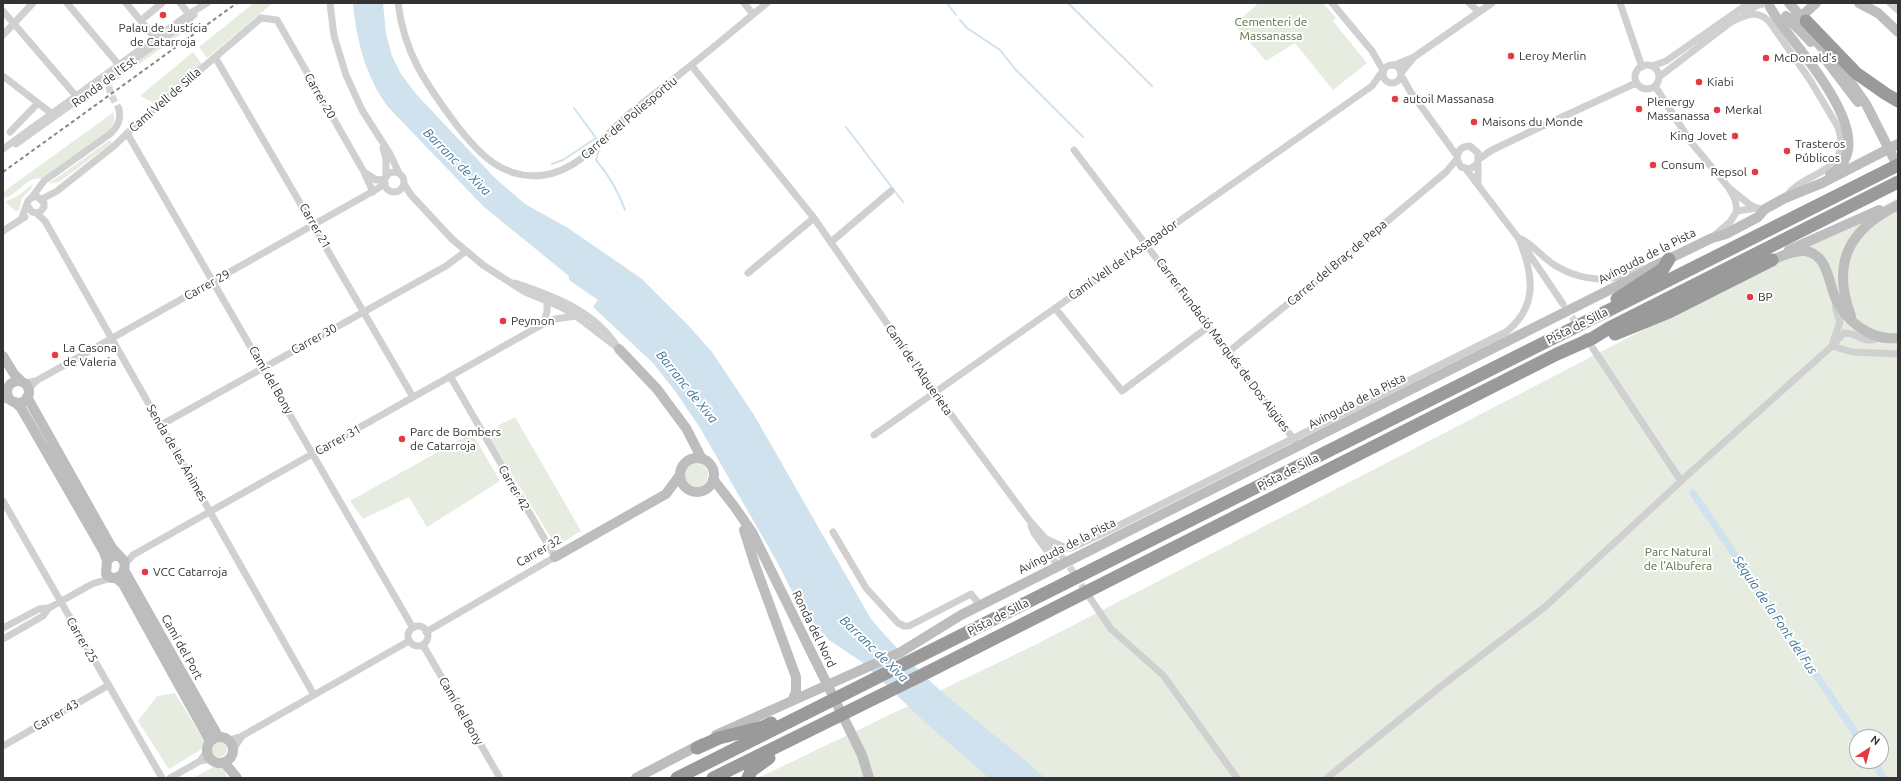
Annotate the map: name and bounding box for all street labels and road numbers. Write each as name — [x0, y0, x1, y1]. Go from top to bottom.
street label: Ronda de l'Est — [69, 54, 139, 110]
street label: Camí Vell de Silla — [126, 65, 204, 135]
street label: Carrer 20 — [301, 71, 339, 121]
street label: Carrer del Poliesportiu — [578, 74, 680, 162]
street label: Carrer 21 — [296, 201, 334, 251]
street label: Camí Vell de l'Assagador — [1066, 217, 1180, 303]
street label: Carrer del Braç de Pepa — [1284, 217, 1390, 309]
street label: Avinguda de la Pista — [1596, 225, 1698, 287]
street label: Carrer Fundació Marqués de Dos Aigües — [1153, 255, 1293, 435]
street label: Carrer 29 — [182, 267, 232, 303]
street label: Pista de Silla — [1544, 305, 1610, 347]
street label: Carrer 30 — [289, 321, 339, 357]
street label: Camí de l'Alquerieta — [882, 322, 956, 418]
street label: Camí del Bony — [246, 343, 296, 417]
street label: Avinguda de la Pista — [1306, 370, 1408, 432]
street label: Senda de les Ànimes — [143, 402, 211, 504]
street label: Carrer 31 — [313, 422, 363, 458]
street label: Pista de Silla — [1255, 450, 1321, 494]
street label: Carrer 42 — [495, 463, 533, 513]
street label: Avinguda de la Pista — [1016, 515, 1118, 577]
street label: Carrer 32 — [514, 532, 564, 570]
street label: Ronda del Nord — [789, 588, 839, 670]
street label: Pista de Silla — [965, 595, 1031, 639]
street label: Camí del Port — [158, 612, 206, 682]
street label: Carrer 25 — [63, 615, 101, 665]
street label: Camí del Bony — [436, 674, 486, 748]
street label: Carrer 43 — [31, 696, 81, 734]

